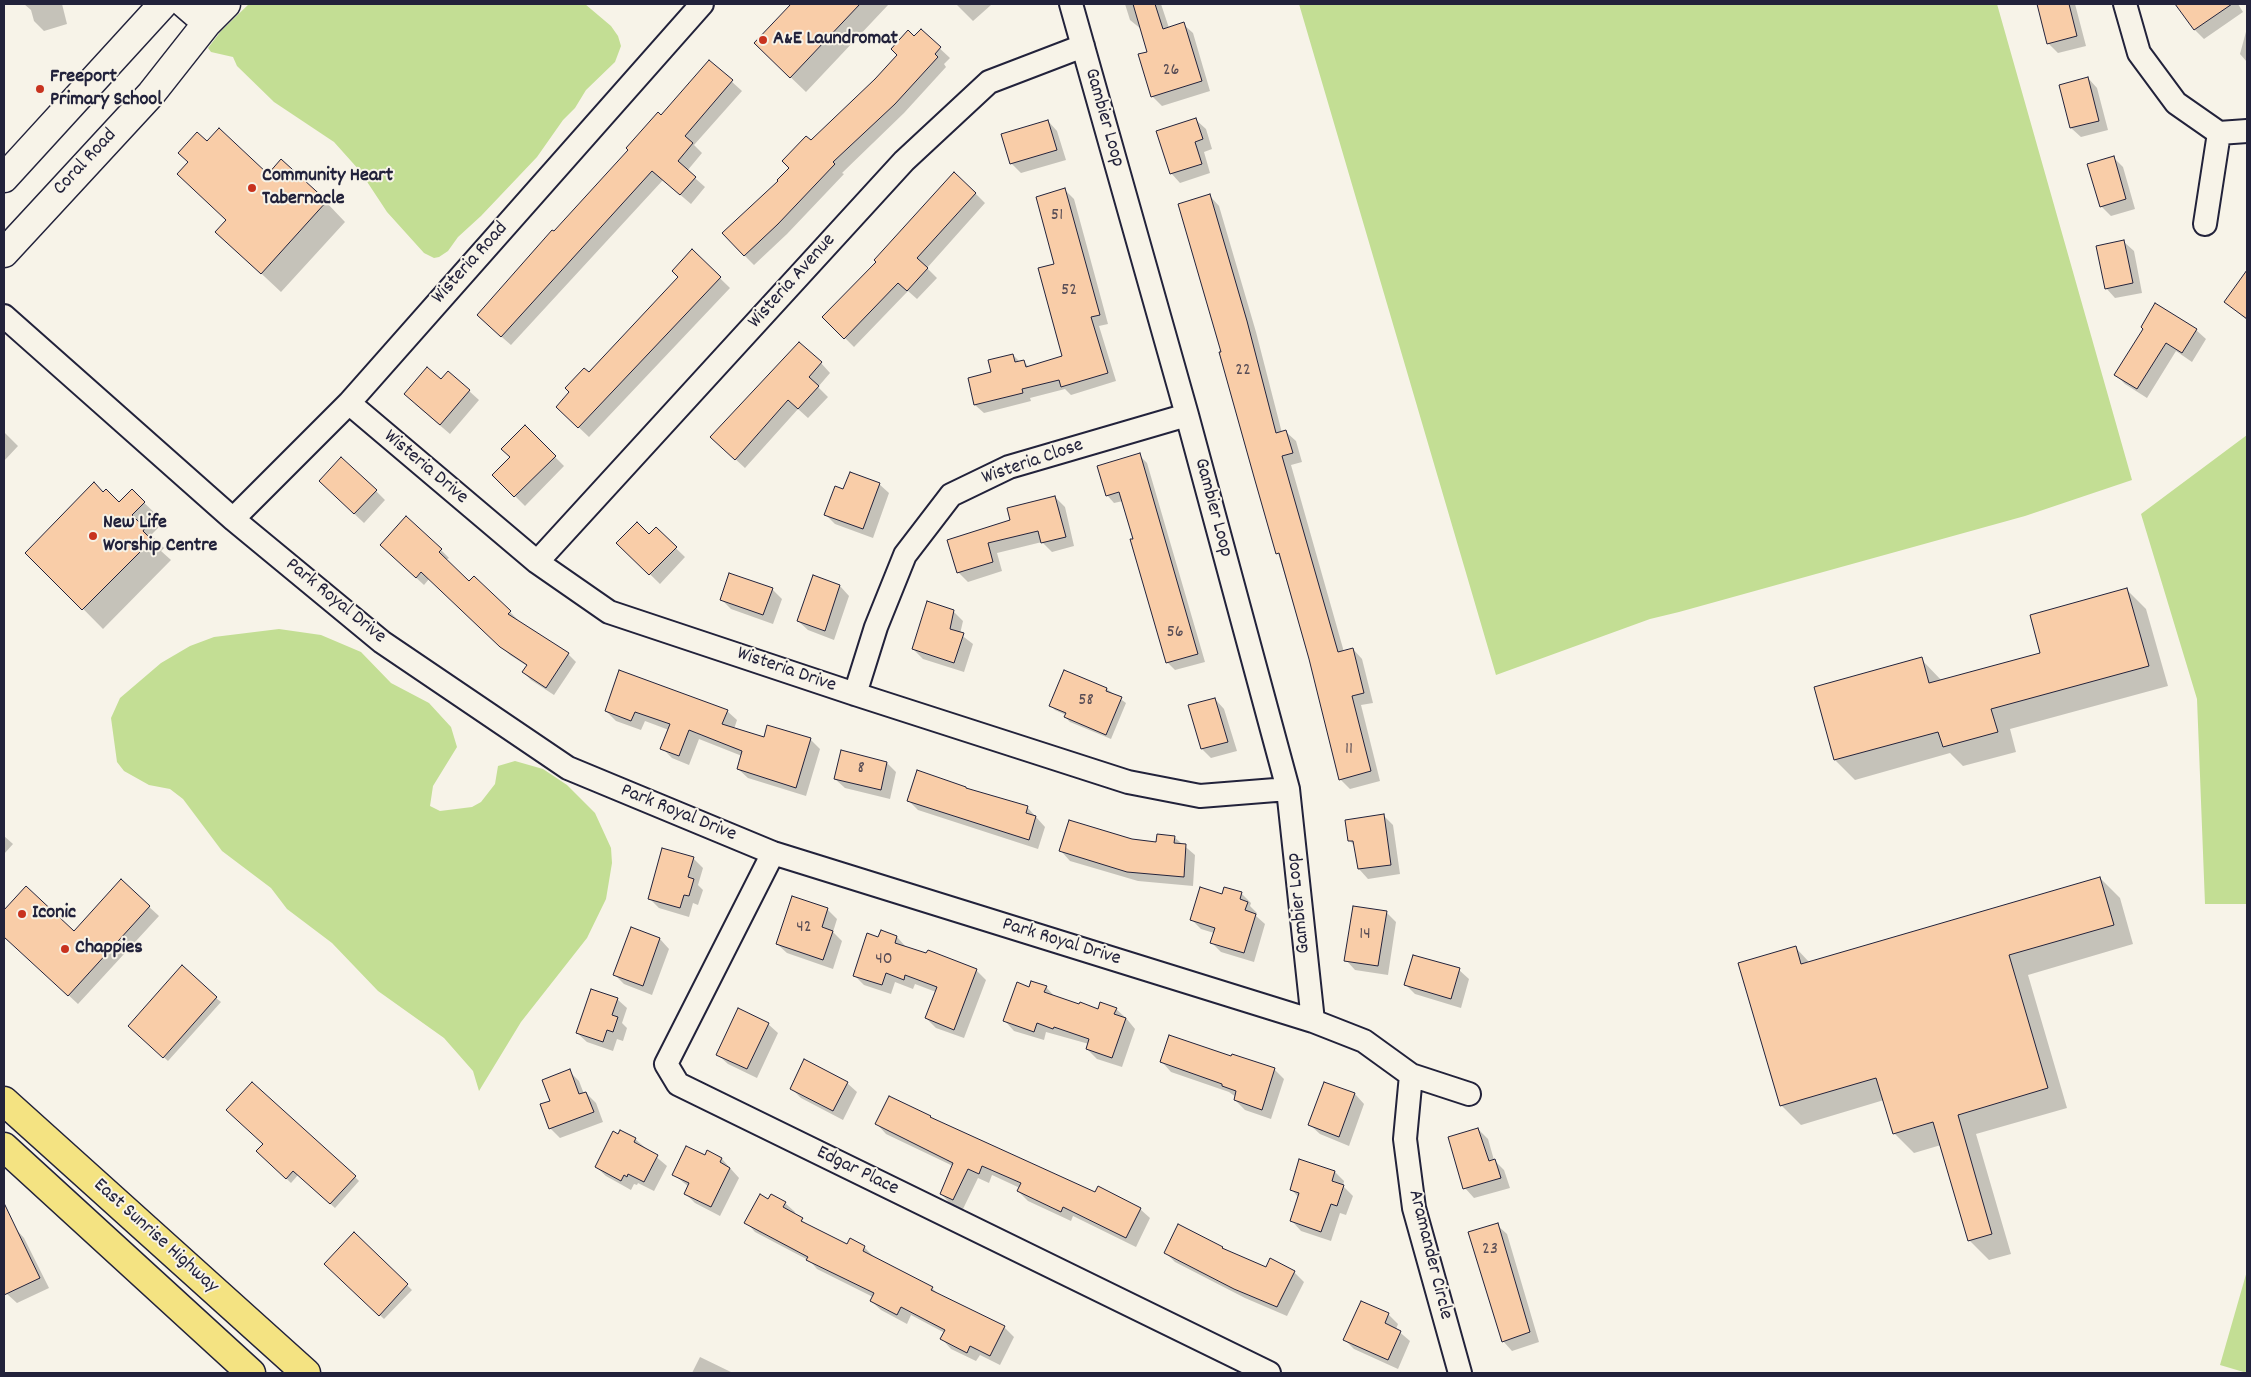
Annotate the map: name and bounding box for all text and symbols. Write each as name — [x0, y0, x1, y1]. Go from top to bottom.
place label: A&E Laundromat — [773, 28, 898, 52]
marker: A&E Laundromat — [757, 34, 769, 46]
house number: 26 — [1163, 61, 1179, 83]
place label: Freeport Primary School — [50, 66, 162, 113]
street label: Gambier Loop — [1077, 66, 1129, 170]
marker: Freeport Primary School — [34, 83, 46, 95]
street label: Coral Road — [49, 125, 123, 201]
place label: Community Heart Tabernacle — [262, 165, 393, 212]
marker: Community Heart Tabernacle — [246, 182, 258, 194]
house number: 51 — [1051, 206, 1063, 228]
street label: Wisteria Road — [428, 218, 514, 310]
street label: Wisteria Avenue — [744, 230, 842, 334]
house number: 52 — [1061, 281, 1077, 303]
house number: 22 — [1235, 361, 1251, 383]
street label: Wisteria Drive — [378, 426, 472, 510]
street label: Wisteria Close — [979, 434, 1087, 492]
street label: Gambier Loop — [1187, 456, 1237, 560]
place label: New Life Worship Centre — [103, 512, 217, 559]
marker: New Life Worship Centre — [87, 530, 99, 542]
street label: Park Royal Drive — [280, 554, 390, 650]
house number: 56 — [1166, 623, 1184, 645]
street label: Wisteria Drive — [733, 643, 839, 699]
house number: 58 — [1078, 691, 1094, 713]
house number: 11 — [1345, 740, 1353, 762]
house number: 8 — [857, 759, 865, 781]
street label: Park Royal Drive — [617, 780, 739, 848]
street label: Gambier Loop — [1283, 851, 1317, 955]
place label: Iconic — [32, 902, 76, 926]
marker: Iconic — [16, 908, 28, 920]
street label: Park Royal Drive — [999, 914, 1123, 972]
house number: 42 — [796, 918, 812, 940]
house number: 14 — [1359, 925, 1371, 947]
place label: Chappies — [75, 937, 143, 961]
marker: Chappies — [59, 943, 71, 955]
house number: 40 — [875, 950, 893, 972]
street label: Edgar Place — [812, 1142, 902, 1202]
street label: East Sunrise Highway — [87, 1174, 223, 1300]
street label: Aramander Circle — [1401, 1188, 1457, 1322]
house number: 23 — [1482, 1240, 1498, 1262]

